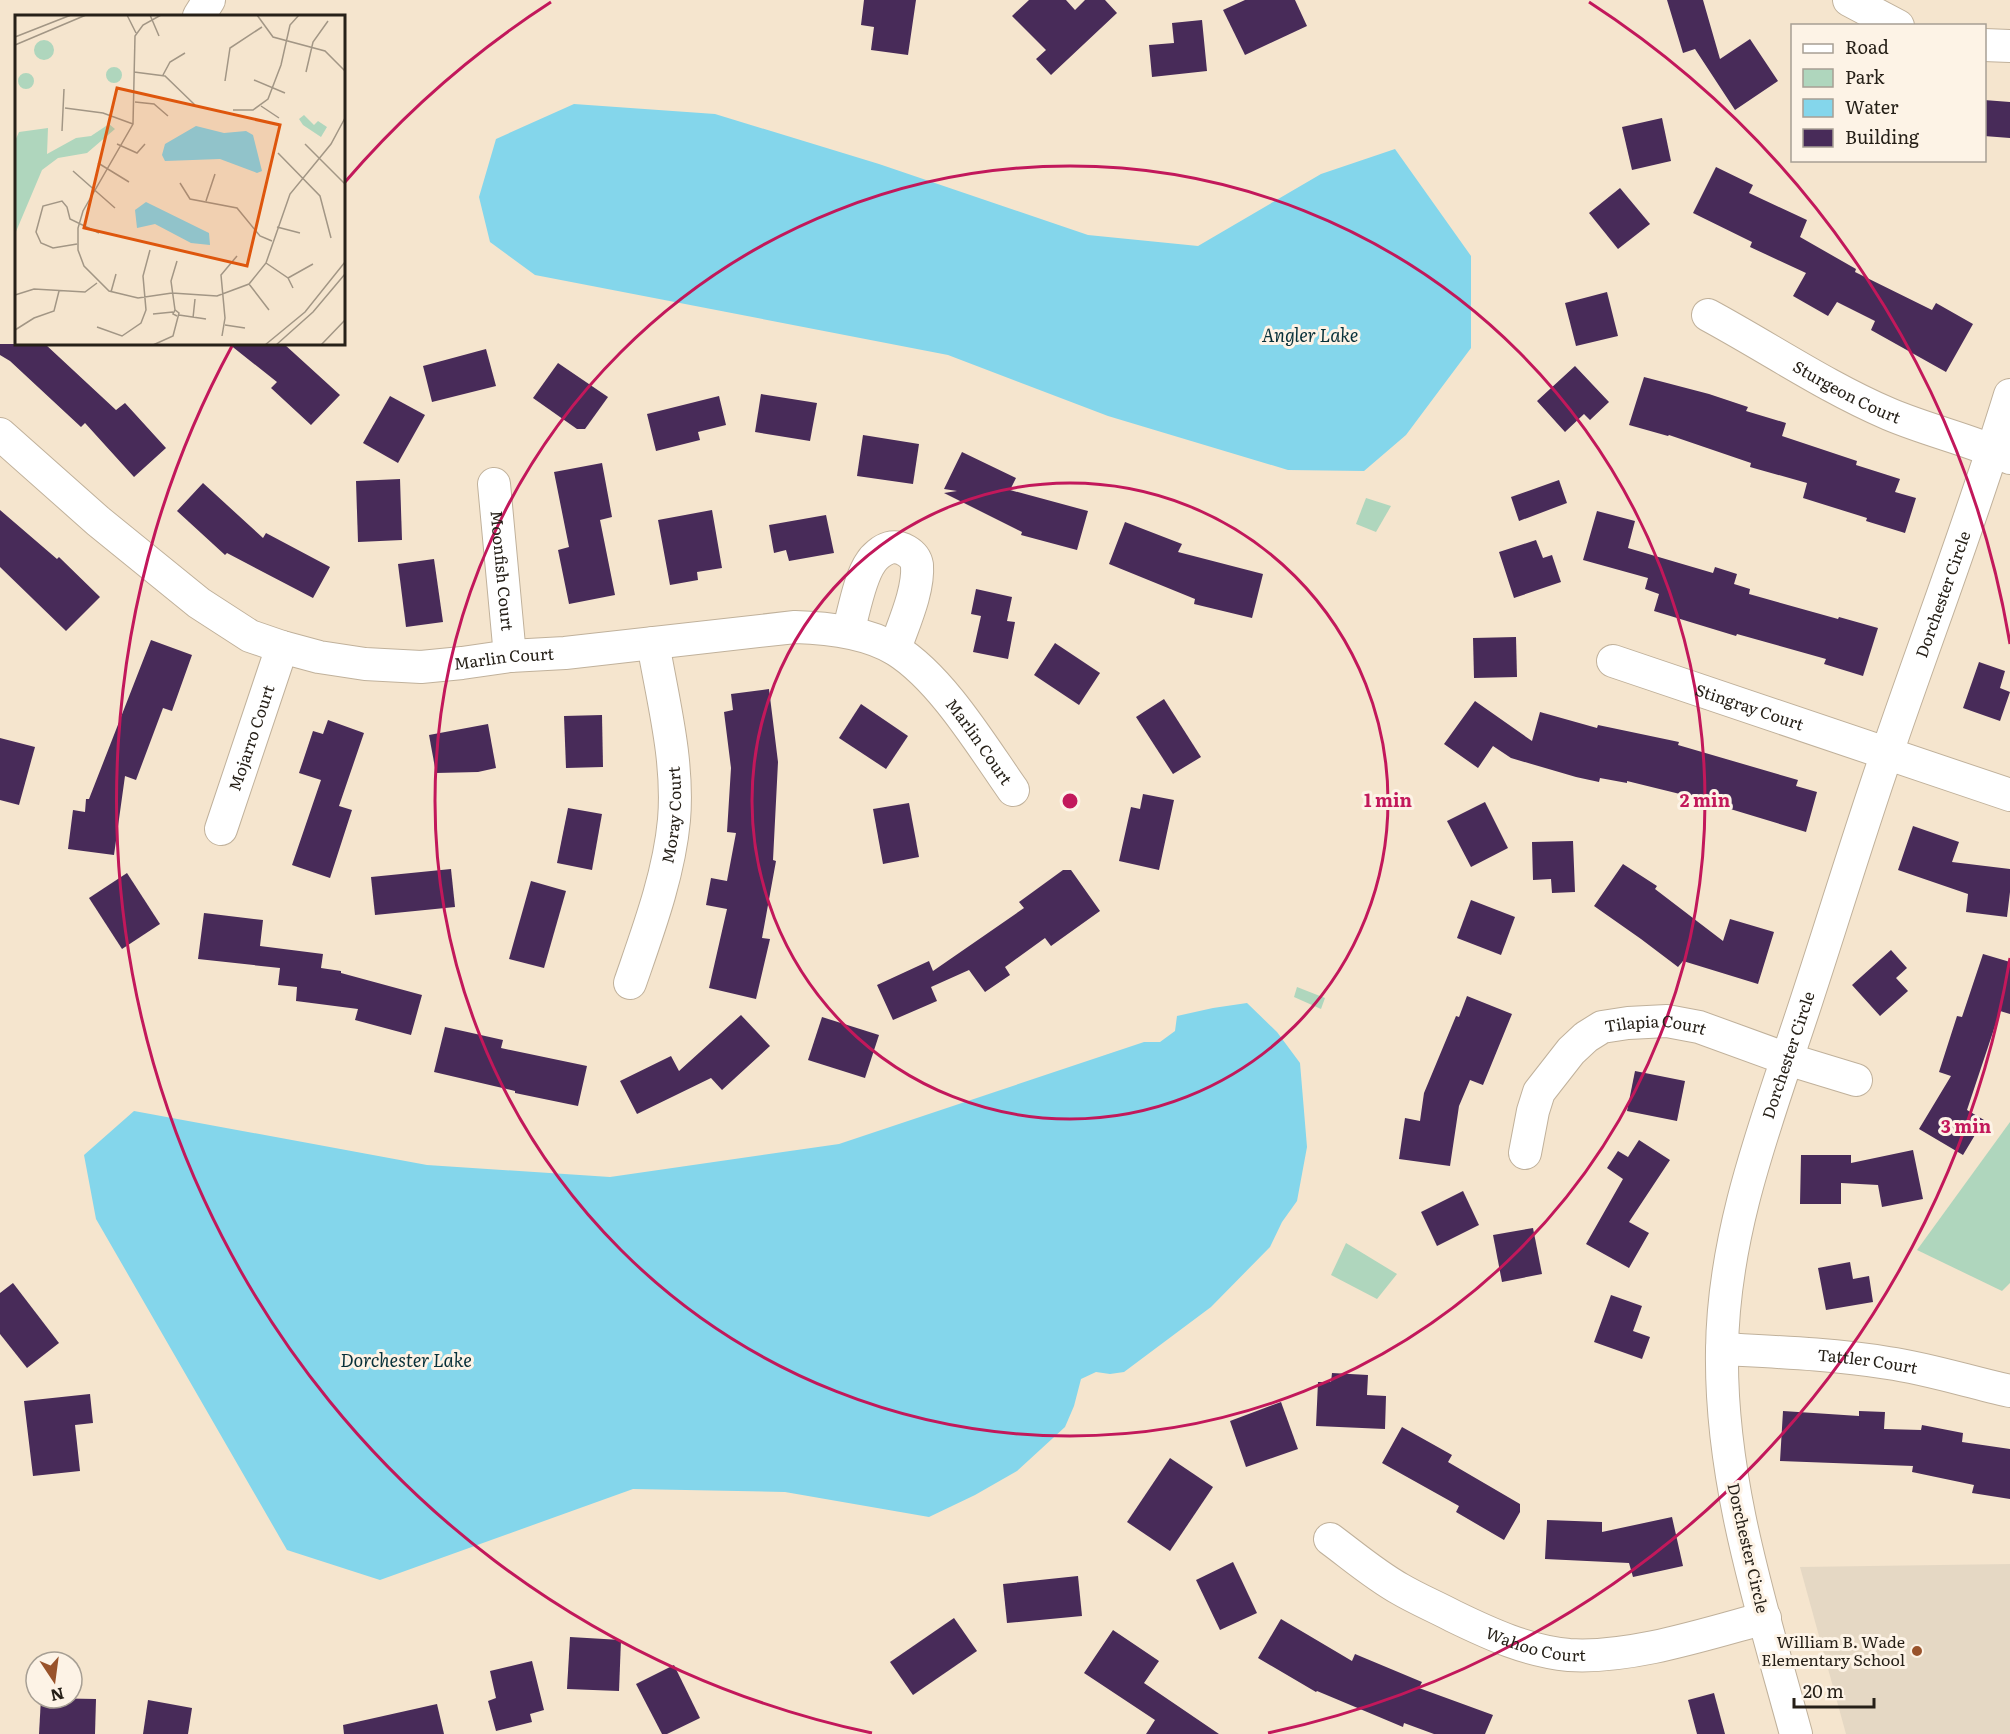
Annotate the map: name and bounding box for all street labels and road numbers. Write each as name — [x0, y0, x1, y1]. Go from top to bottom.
street label: Sturgeon Court — [1789, 354, 1905, 429]
street label: Moonfish Court — [486, 509, 521, 632]
street label: Dorchester Circle — [1908, 527, 1975, 661]
street label: Marlin Court — [453, 641, 555, 675]
street label: Stingray Court — [1692, 677, 1808, 736]
street label: Mojarro Court — [222, 681, 280, 794]
street label: Marlin Court — [941, 693, 1019, 790]
street label: Moray Court — [654, 765, 686, 866]
street label: Dorchester Circle — [1755, 988, 1820, 1122]
street label: Tilapia Court — [1603, 1007, 1711, 1040]
street label: Tattler Court — [1817, 1342, 1920, 1379]
street label: Dorchester Circle — [1722, 1480, 1776, 1615]
street label: Wahoo Court — [1482, 1620, 1586, 1666]

